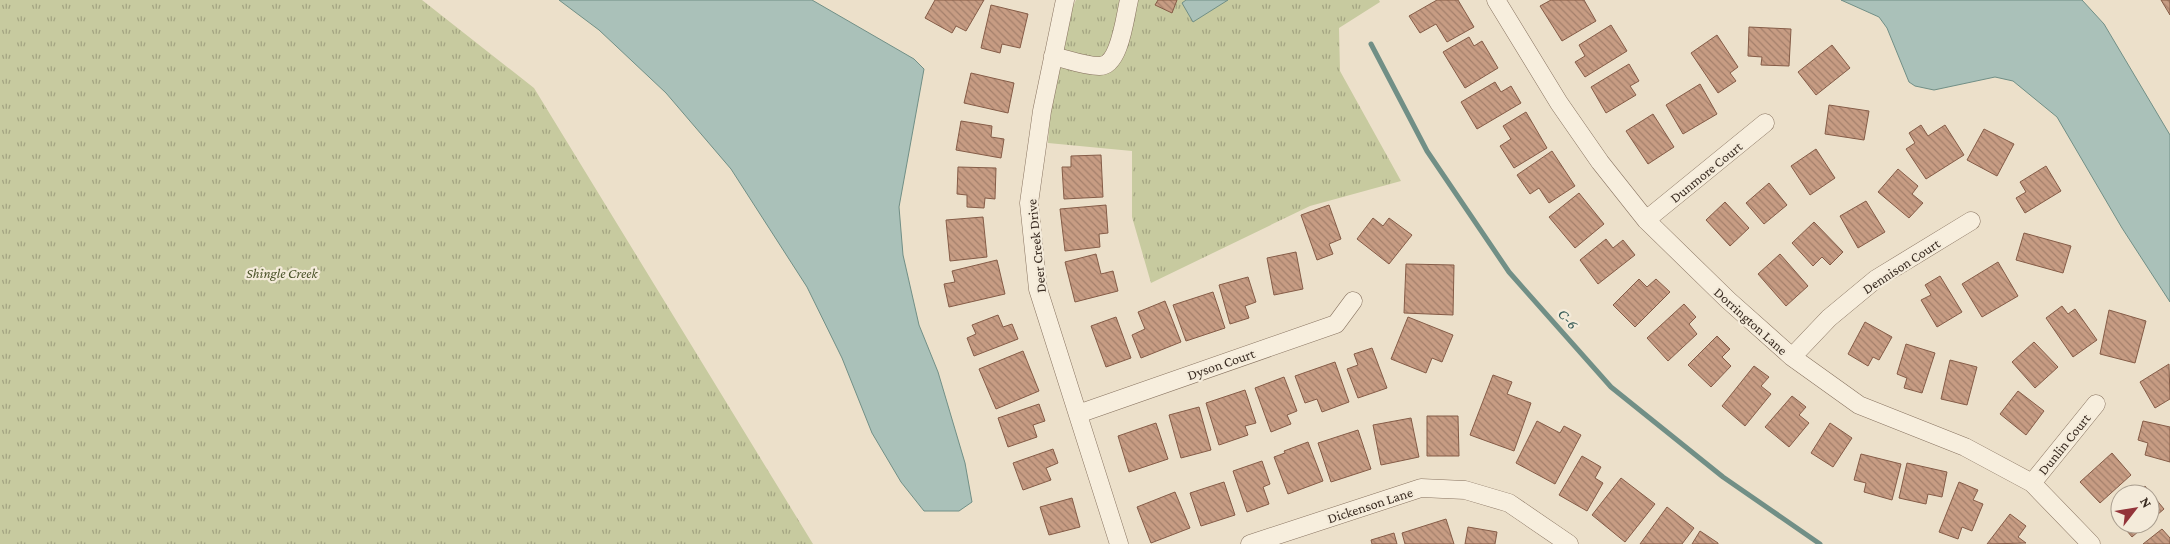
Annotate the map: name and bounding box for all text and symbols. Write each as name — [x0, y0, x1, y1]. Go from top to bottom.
street label: Dunmore Court — [1667, 138, 1746, 206]
street label: Deer Creek Drive — [1023, 198, 1049, 294]
street label: Dennison Court — [1859, 235, 1943, 297]
park label: Shingle Creek — [246, 265, 319, 281]
street label: Dorrington Lane — [1711, 284, 1791, 358]
water label: C-6 — [1555, 305, 1582, 333]
street label: Dyson Court — [1185, 345, 1257, 383]
street label: Dunlin Court — [2035, 410, 2094, 478]
street label: Dickenson Lane — [1325, 484, 1415, 526]
north arrow — [2110, 484, 2160, 534]
text: N — [2137, 494, 2156, 511]

